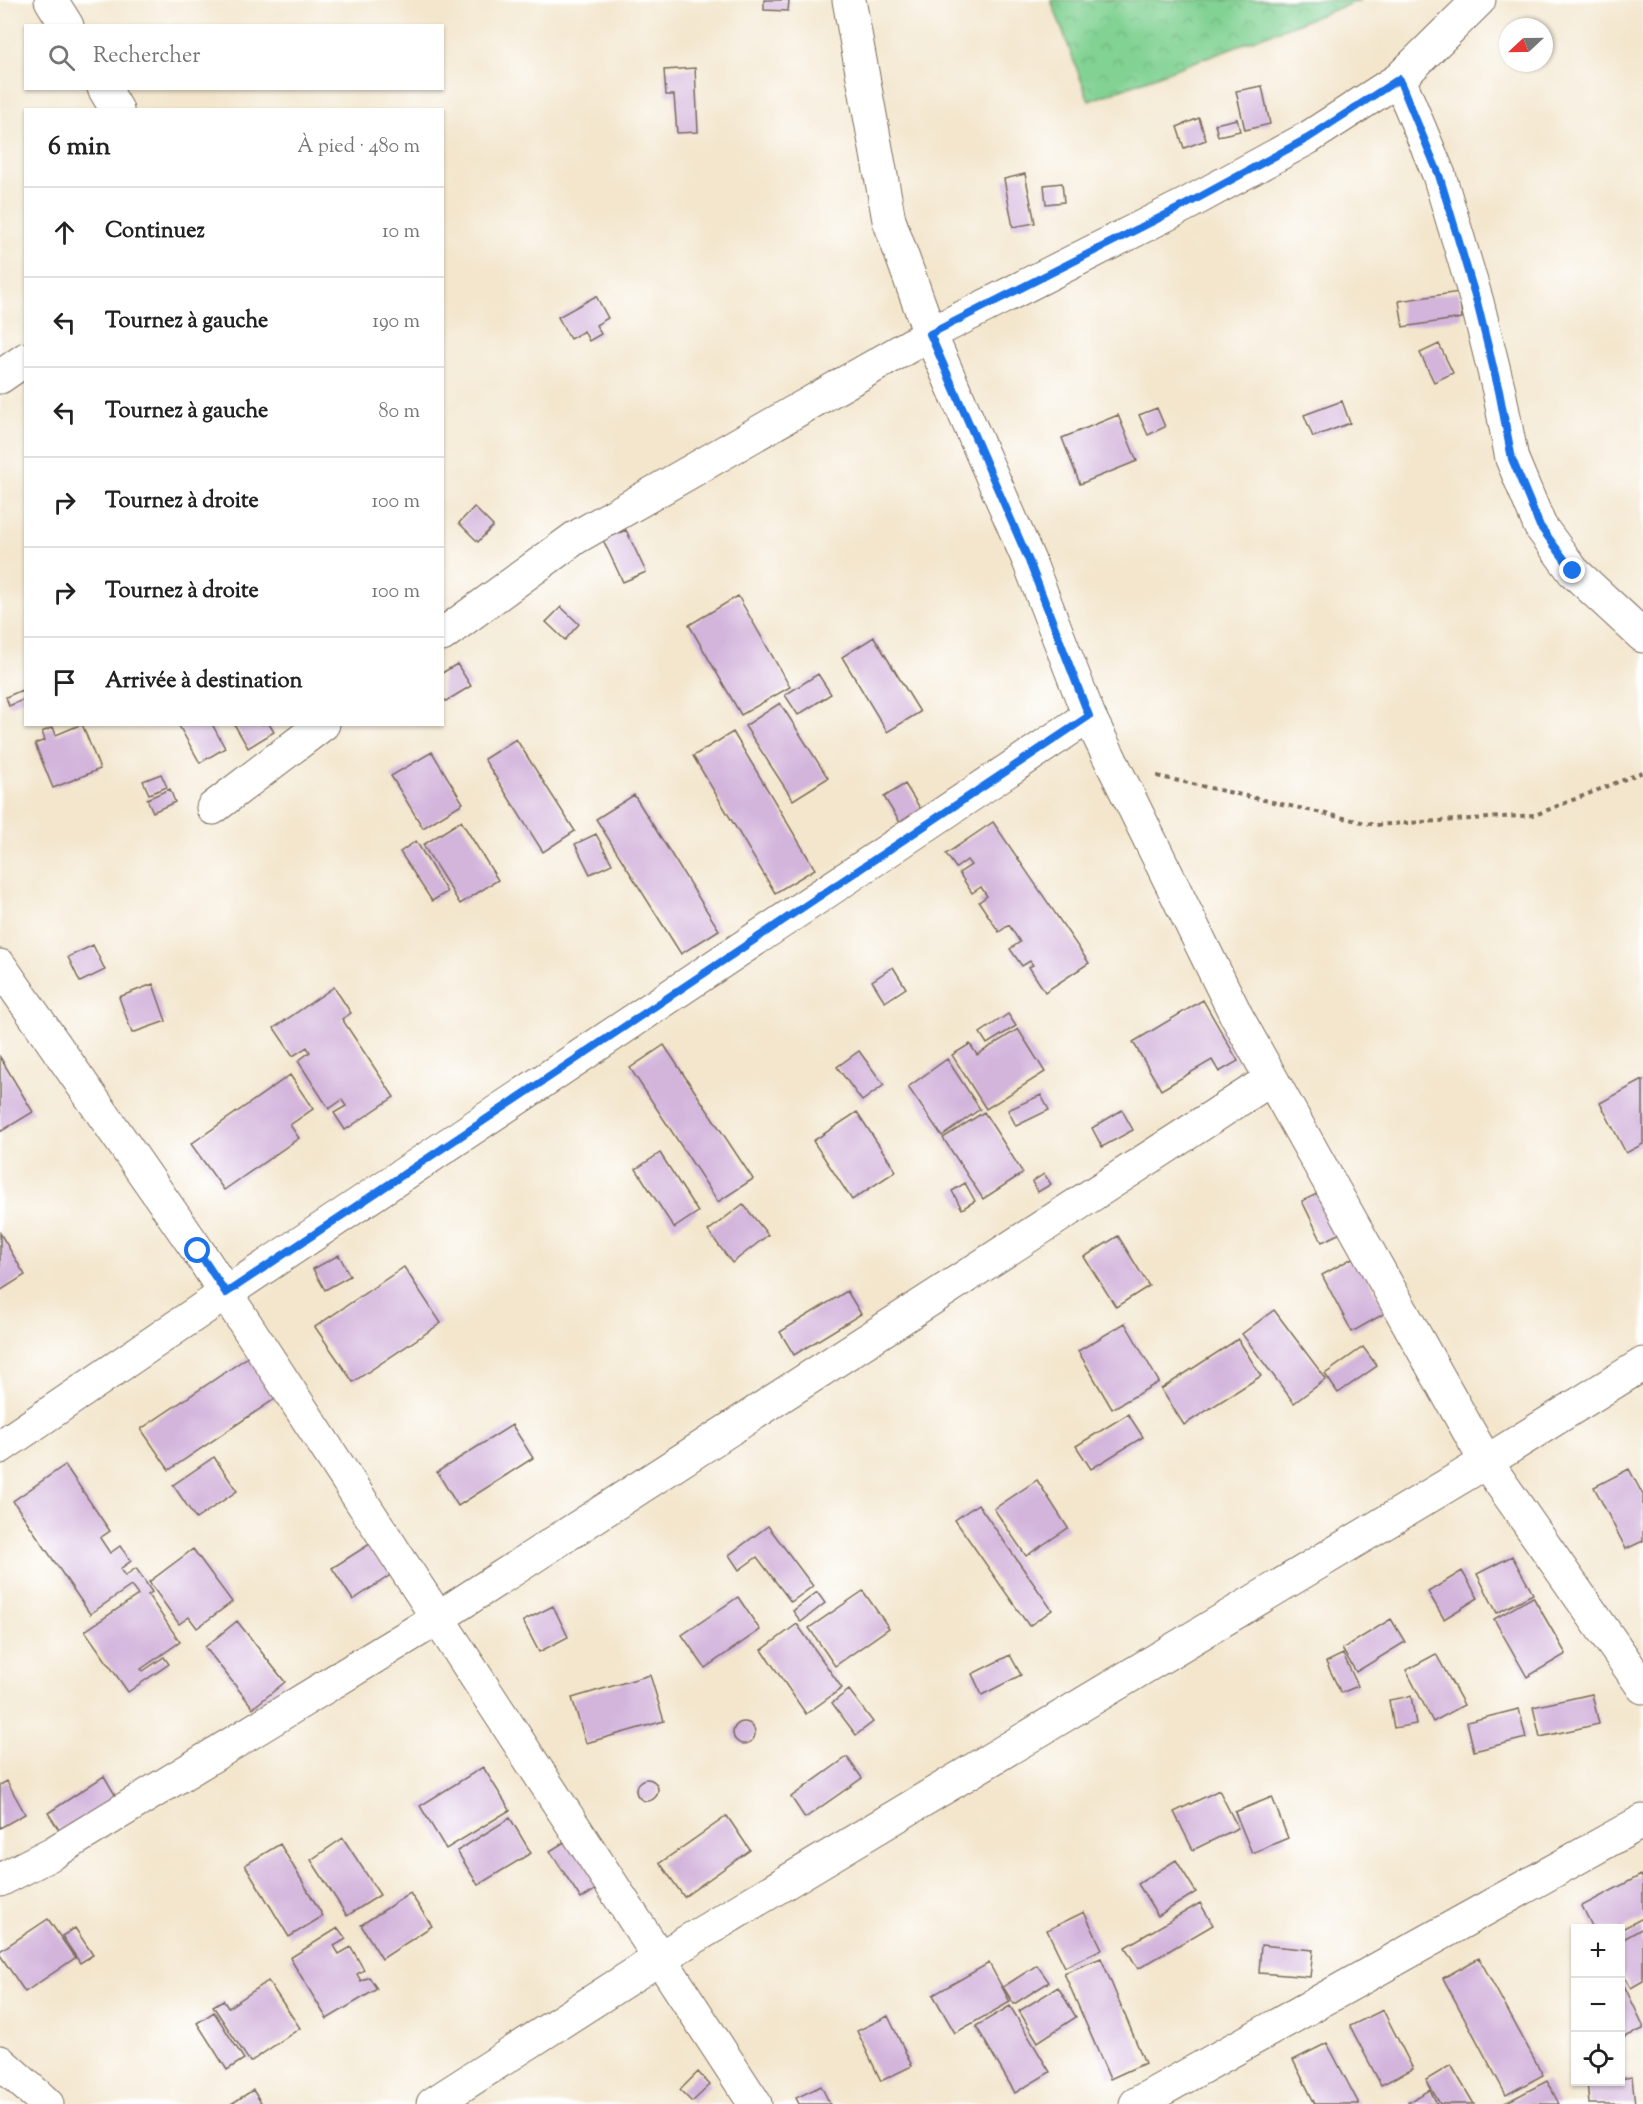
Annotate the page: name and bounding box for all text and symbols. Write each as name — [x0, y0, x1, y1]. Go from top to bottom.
north arrow — [1499, 18, 1553, 72]
search box — [24, 24, 444, 90]
icon: search — [45, 41, 78, 74]
text: Rechercher — [93, 41, 200, 73]
text: 6 min — [48, 129, 111, 166]
text: À pied · 480 m — [297, 133, 420, 162]
icon: ahead — [48, 216, 81, 249]
text: Continuez — [105, 216, 205, 248]
text: 10 m — [382, 218, 420, 247]
icon: left — [48, 306, 81, 339]
text: Tournez à gauche — [105, 306, 268, 338]
text: 190 m — [372, 308, 420, 337]
icon: left — [48, 396, 81, 429]
text: Tournez à gauche — [105, 396, 268, 428]
text: 80 m — [379, 398, 420, 427]
icon: right — [48, 486, 81, 519]
text: Tournez à droite — [105, 486, 259, 518]
text: 100 m — [371, 488, 420, 517]
route end — [1559, 557, 1585, 583]
icon: right — [48, 576, 81, 609]
text: Tournez à droite — [105, 576, 259, 608]
text: 100 m — [371, 578, 420, 607]
icon: arrive — [48, 666, 81, 699]
text: Arrivée à destination — [105, 666, 302, 698]
route start — [184, 1237, 210, 1263]
map controls — [1571, 1924, 1625, 2086]
button: + — [1571, 1924, 1625, 1978]
button: − — [1571, 1978, 1625, 2032]
button: locate — [1571, 2032, 1625, 2086]

